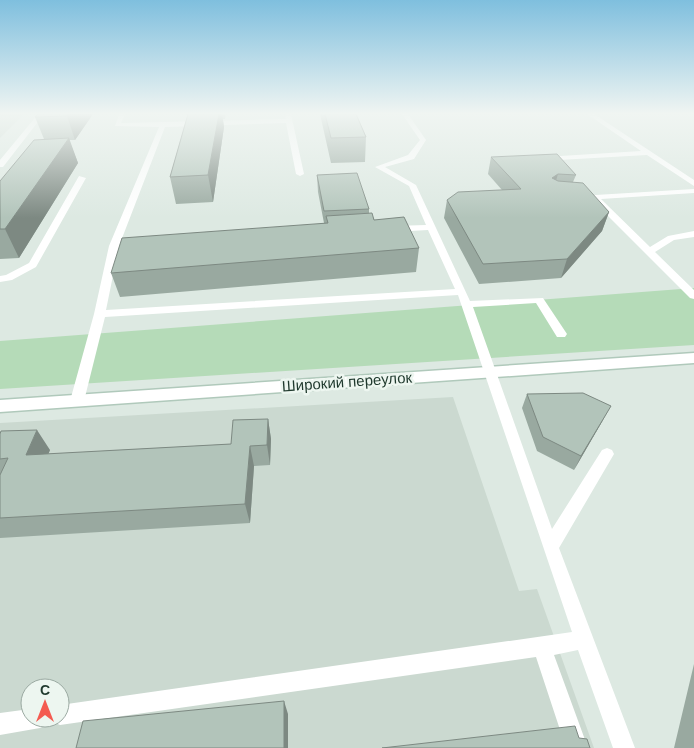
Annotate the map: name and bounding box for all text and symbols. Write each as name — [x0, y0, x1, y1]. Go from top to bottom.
street label: Широкий переулок — [281, 368, 413, 395]
north arrow — [20, 678, 70, 728]
text: С — [40, 682, 50, 698]

